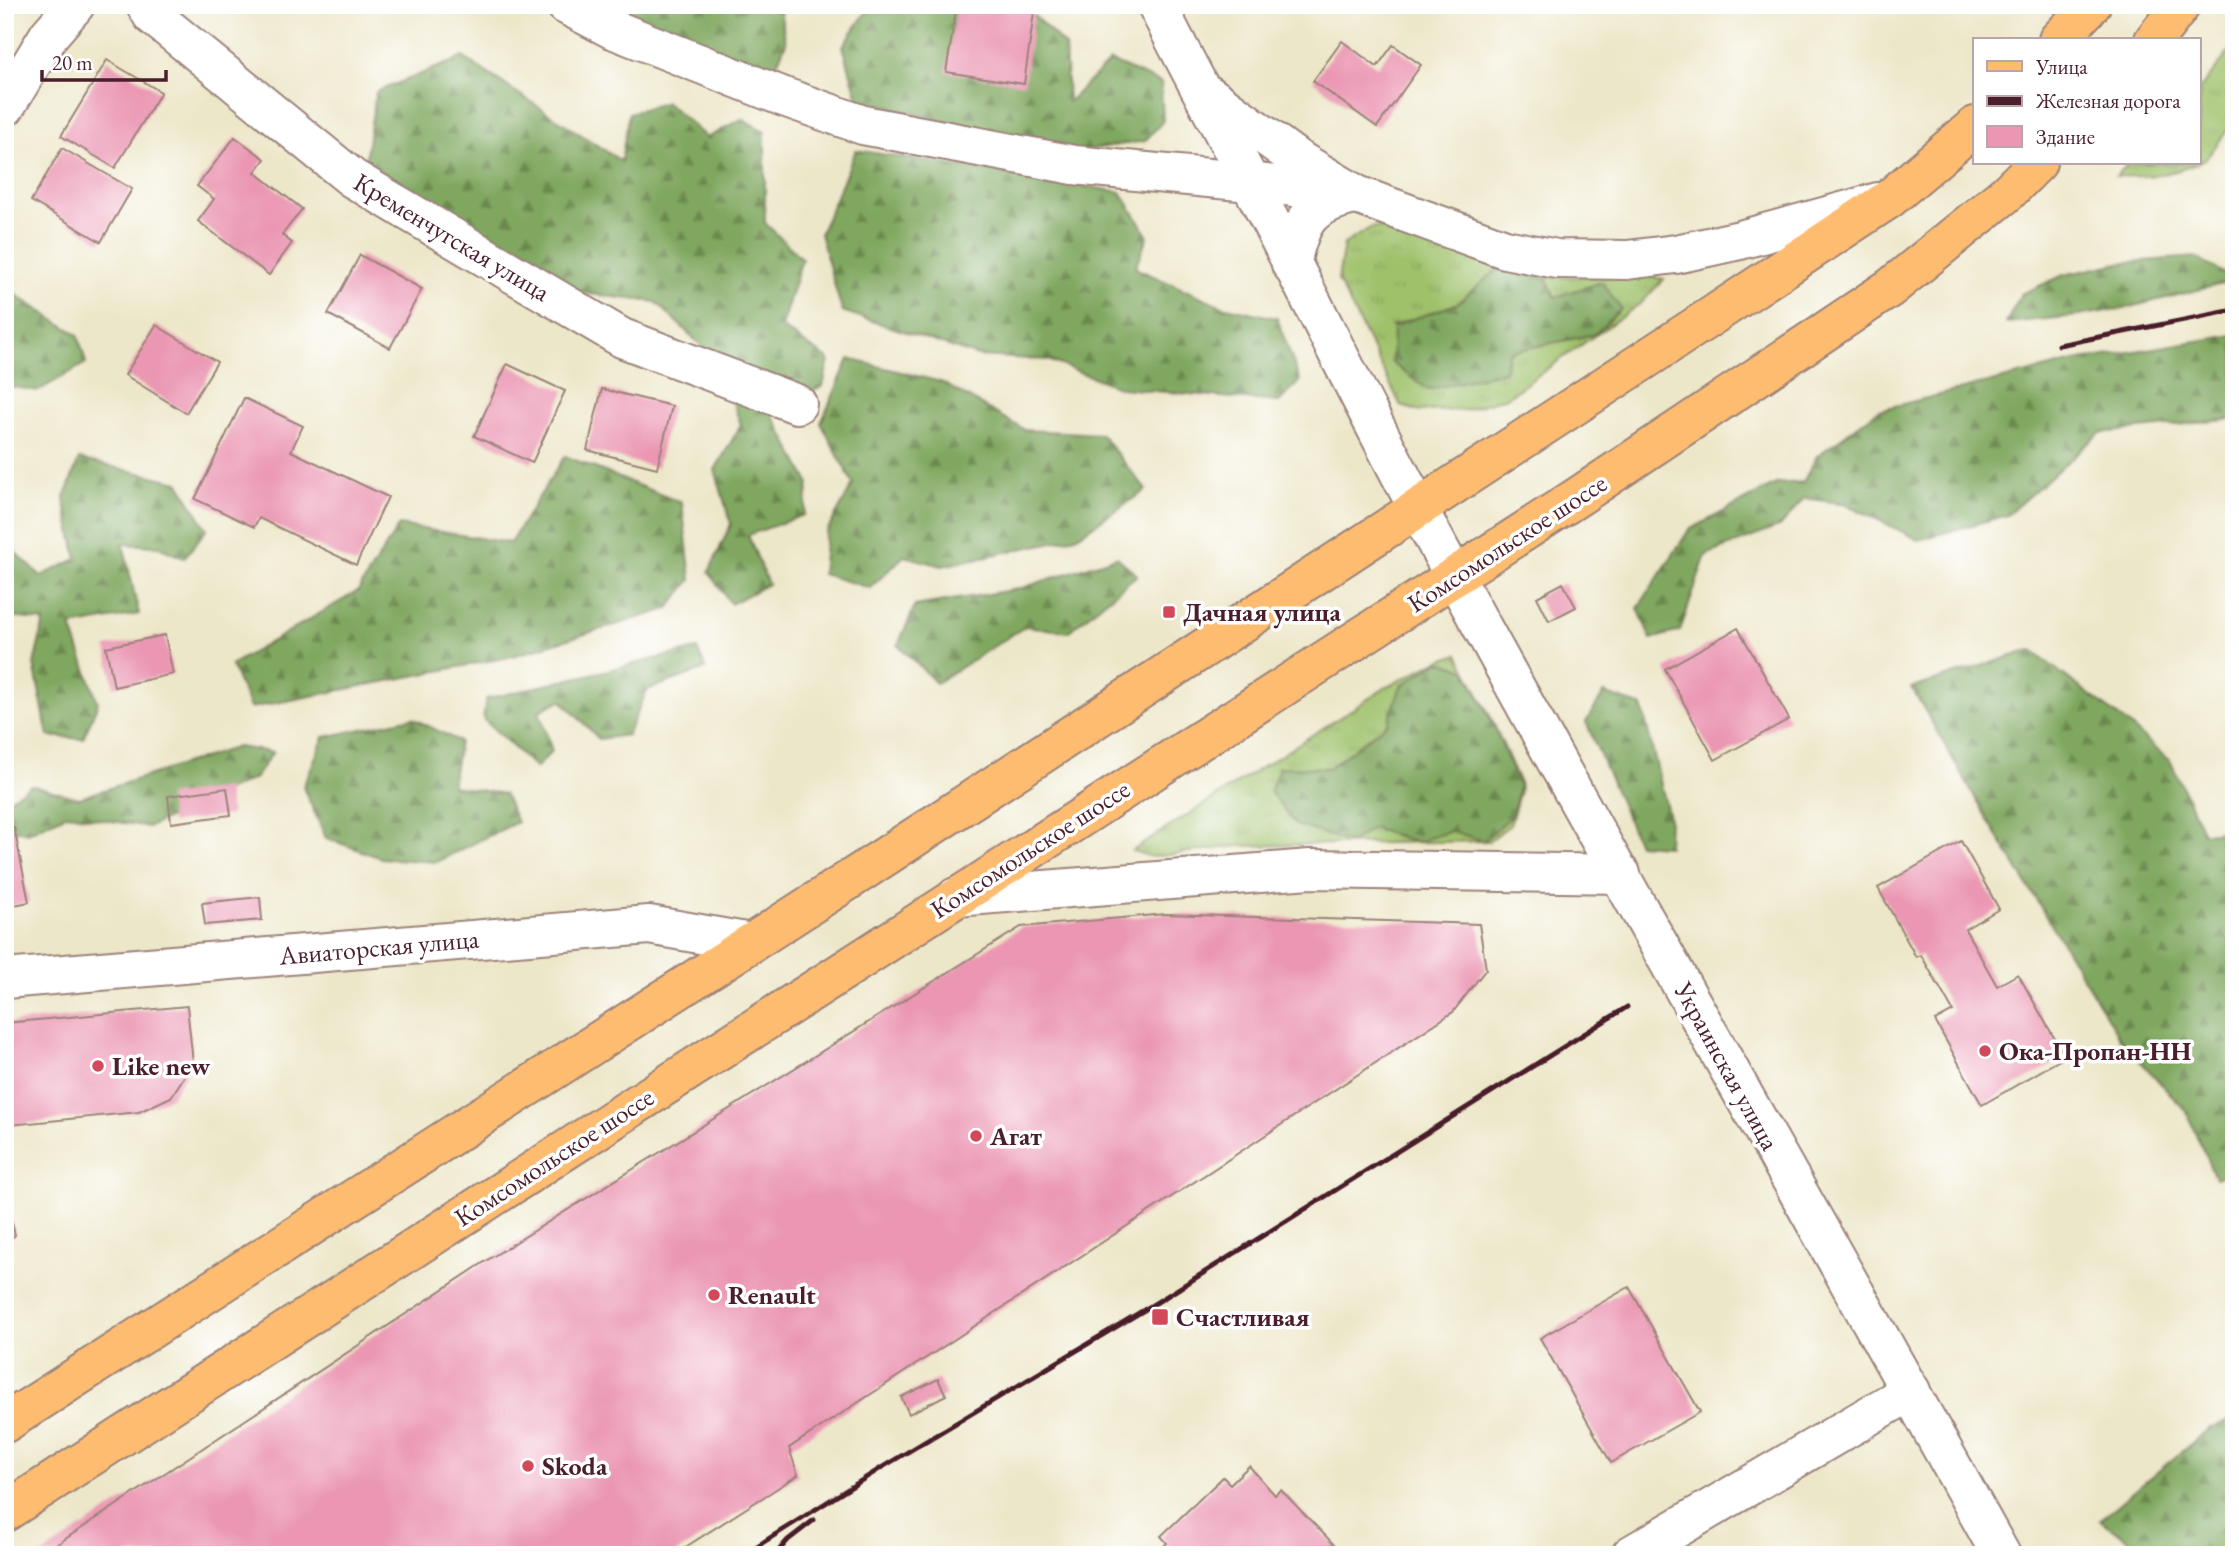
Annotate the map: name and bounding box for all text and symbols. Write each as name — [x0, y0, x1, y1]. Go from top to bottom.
scale bar — [42, 38, 166, 82]
legend — [1973, 38, 2200, 164]
text: 20 m — [52, 49, 93, 76]
text: Улица — [2035, 53, 2088, 80]
text: Железная дорога — [2035, 87, 2181, 114]
text: Здание — [2036, 123, 2095, 150]
street label: Кременчугская улица — [348, 165, 557, 309]
street label: Комсомольское шоссе — [1401, 466, 1613, 620]
place label: Дачная улица — [1183, 595, 1342, 629]
marker: Дачная улица — [1161, 604, 1177, 620]
street label: Комсомольское шоссе — [924, 772, 1136, 926]
street label: Авиаторская улица — [277, 921, 481, 973]
street label: Украинская улица — [1666, 975, 1788, 1157]
place label: Ока-Пропан-НН — [1999, 1034, 2191, 1068]
marker: Ока-Пропан-НН — [1977, 1043, 1993, 1059]
place label: Like new — [112, 1049, 211, 1083]
marker: Like new — [90, 1058, 106, 1074]
street label: Комсомольское шоссе — [448, 1080, 660, 1234]
place label: Агат — [989, 1119, 1042, 1153]
marker: Агат — [968, 1128, 984, 1144]
place label: Renault — [728, 1278, 816, 1312]
marker: Renault — [706, 1287, 722, 1303]
place label: Счастливая — [1176, 1300, 1310, 1334]
marker: Счастливая — [1150, 1307, 1170, 1327]
place label: Skoda — [542, 1449, 608, 1483]
marker: Skoda — [520, 1458, 536, 1474]

